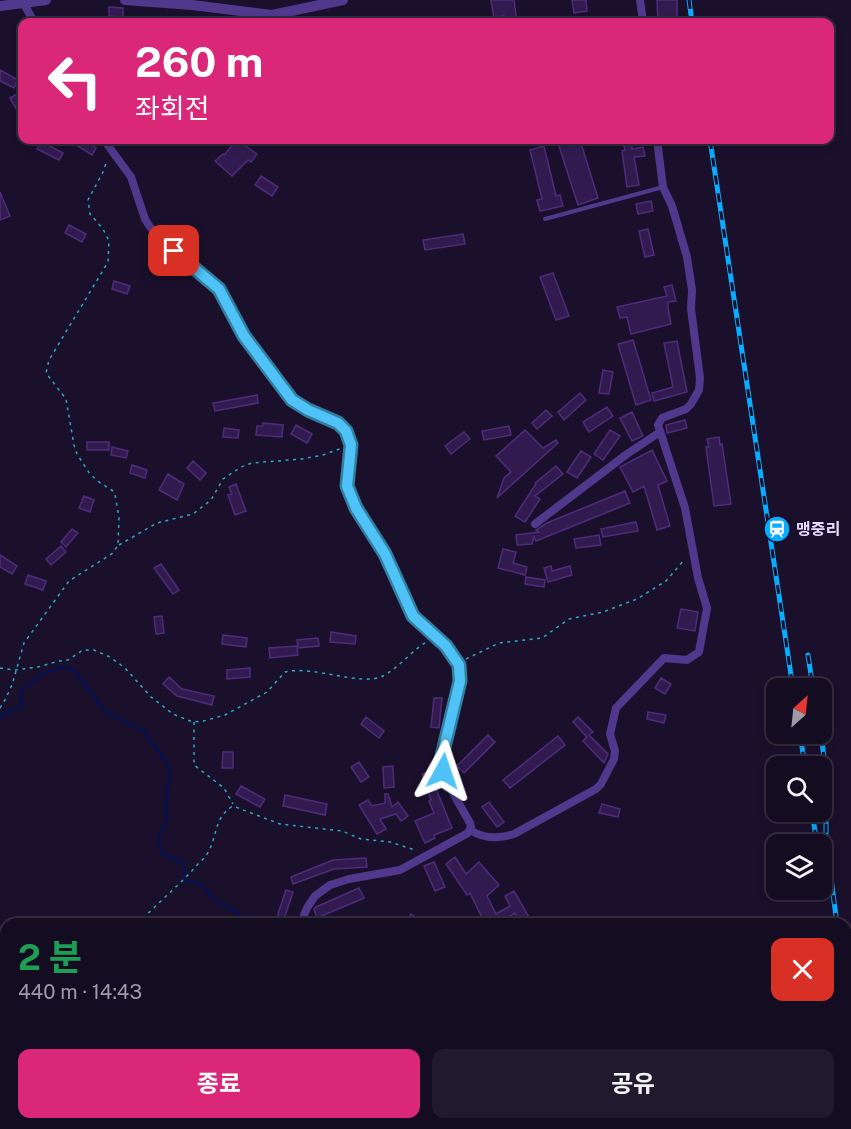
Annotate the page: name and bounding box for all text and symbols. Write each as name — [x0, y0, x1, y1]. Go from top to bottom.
text: 260 m — [135, 37, 263, 86]
icon: left — [36, 42, 114, 120]
text: 좌회전 — [135, 92, 210, 124]
pin — [148, 225, 199, 276]
icon: arrive — [157, 234, 190, 267]
station icon: 맹중리 — [762, 514, 792, 544]
place label: 맹중리 — [796, 520, 840, 539]
north arrow — [766, 678, 832, 744]
map controls — [766, 678, 832, 900]
position arrow — [411, 739, 475, 803]
button: search — [766, 756, 832, 822]
button: layers — [766, 834, 832, 900]
text: 2 분 — [18, 936, 82, 978]
button: close — [771, 938, 834, 1001]
text: 440 m · 14:43 — [18, 980, 142, 1004]
button: 종료 — [18, 1049, 420, 1118]
button: 공유 — [432, 1049, 834, 1118]

